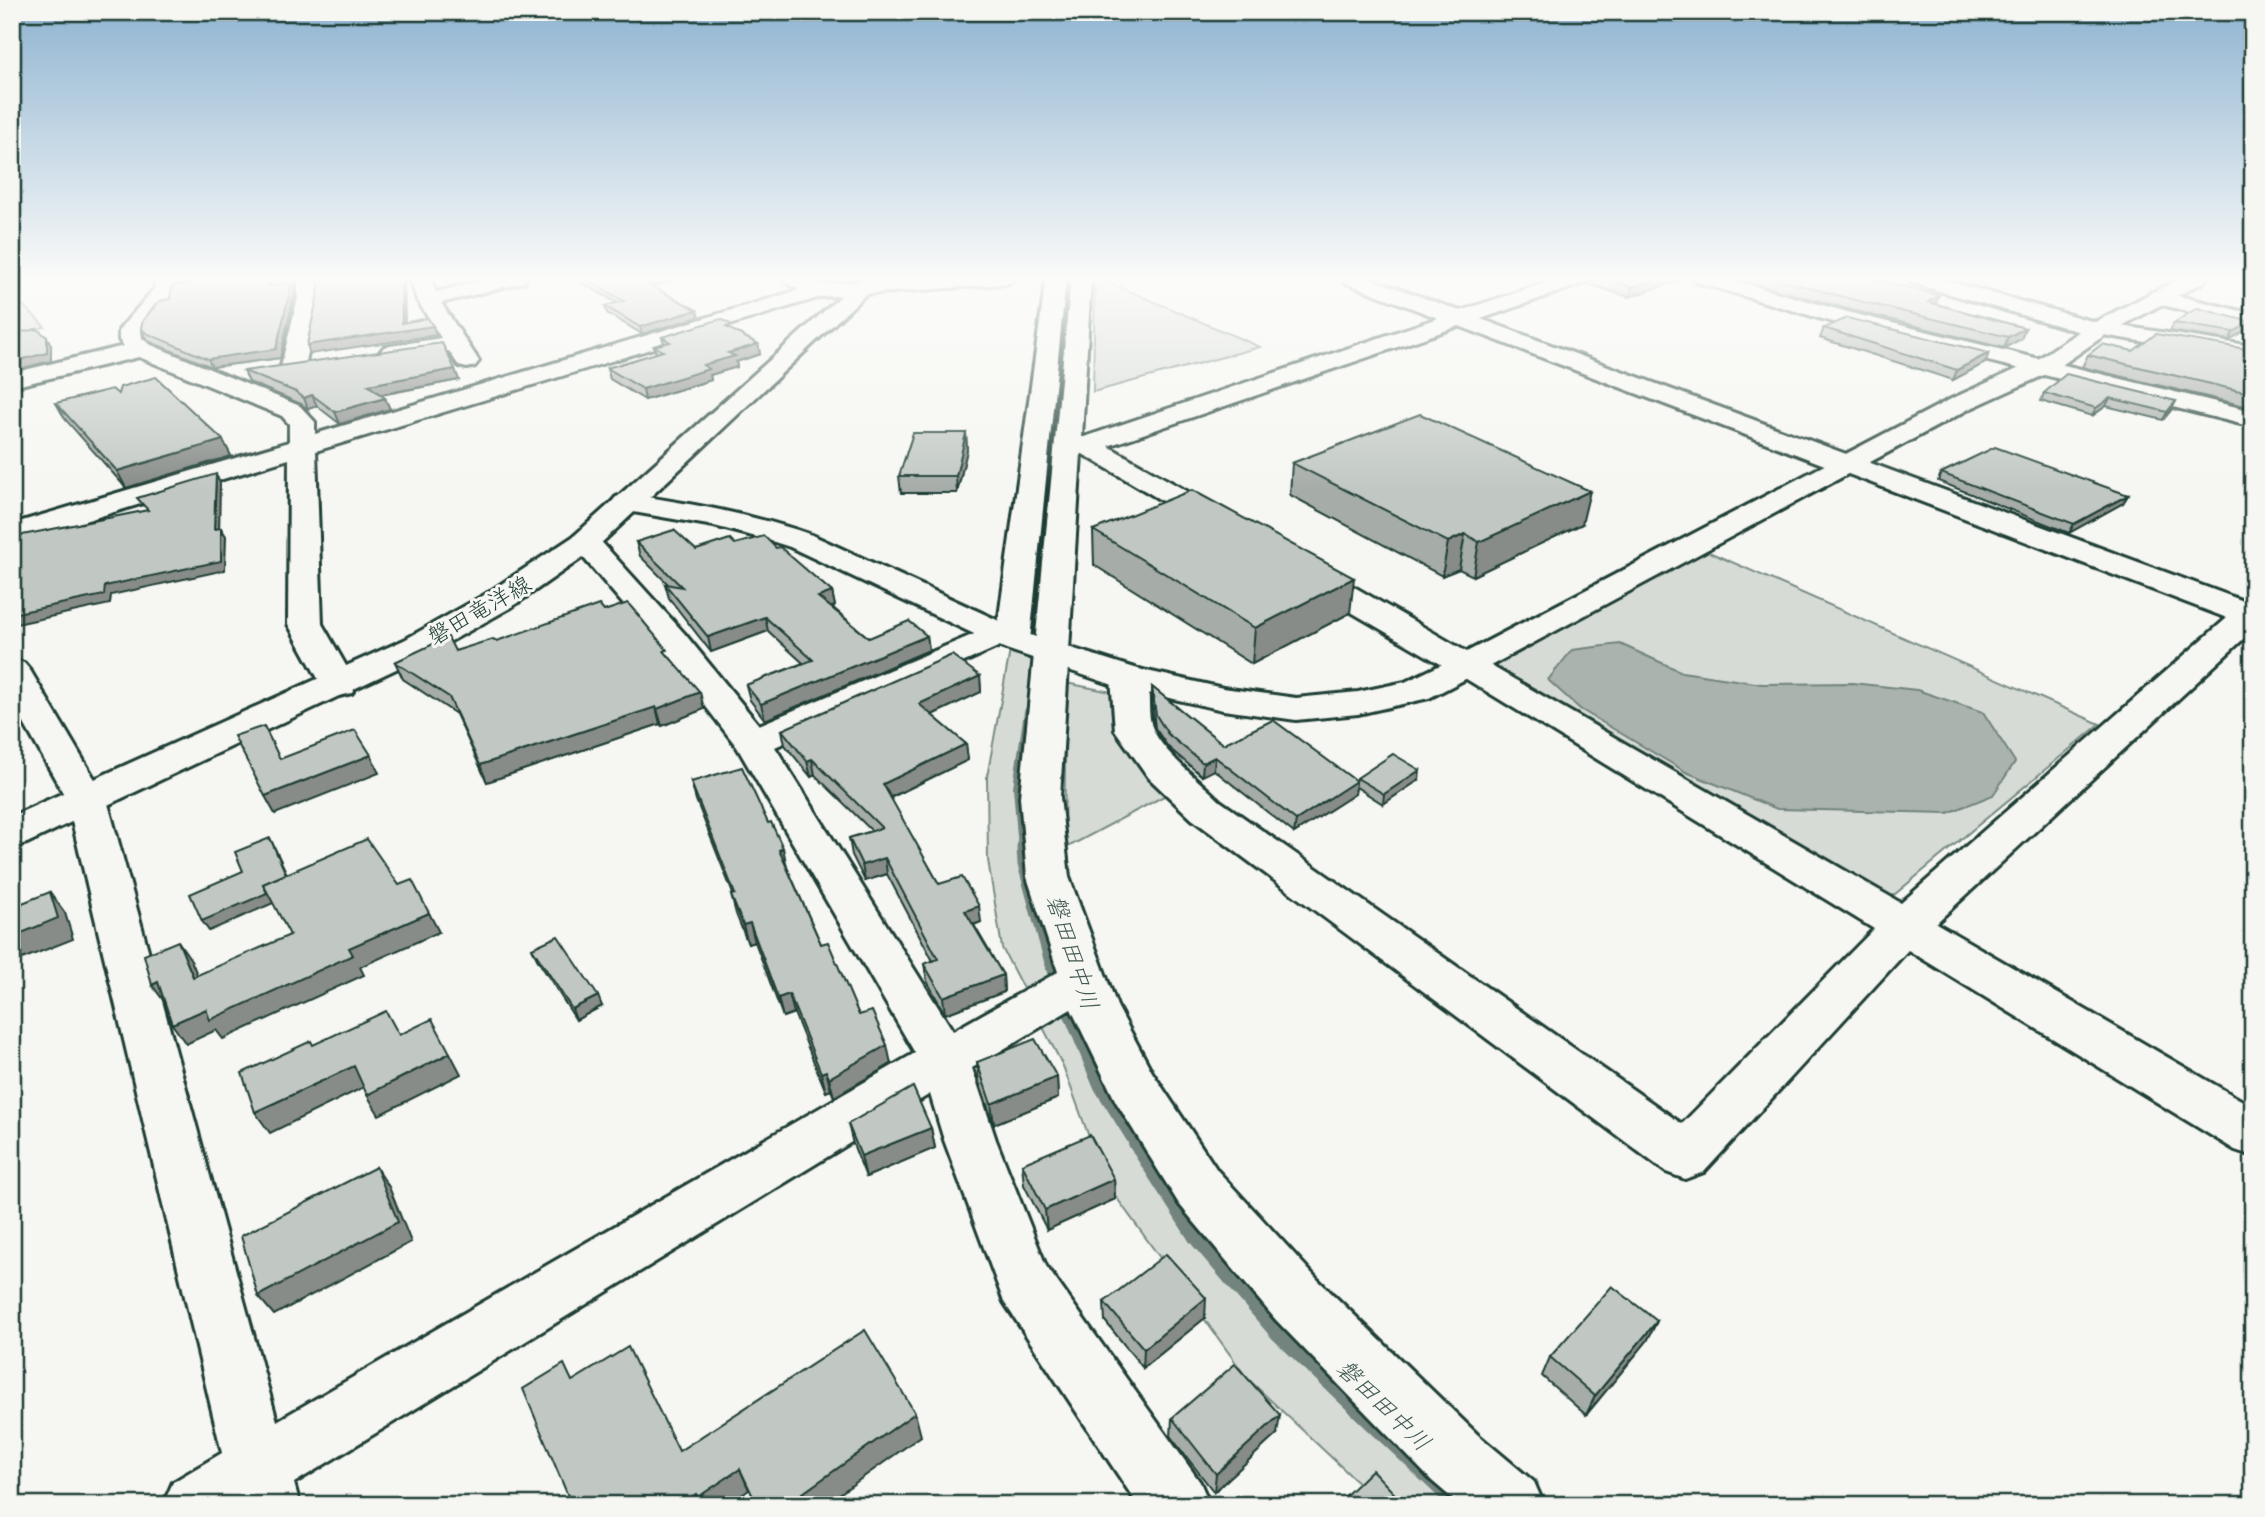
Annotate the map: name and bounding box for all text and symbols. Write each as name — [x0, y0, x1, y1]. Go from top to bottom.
street label: 磐田竜洋線 — [422, 569, 536, 651]
water label: 磐田田中川 — [1041, 890, 1105, 1014]
water label: 磐田田中川 — [1331, 1353, 1437, 1457]

